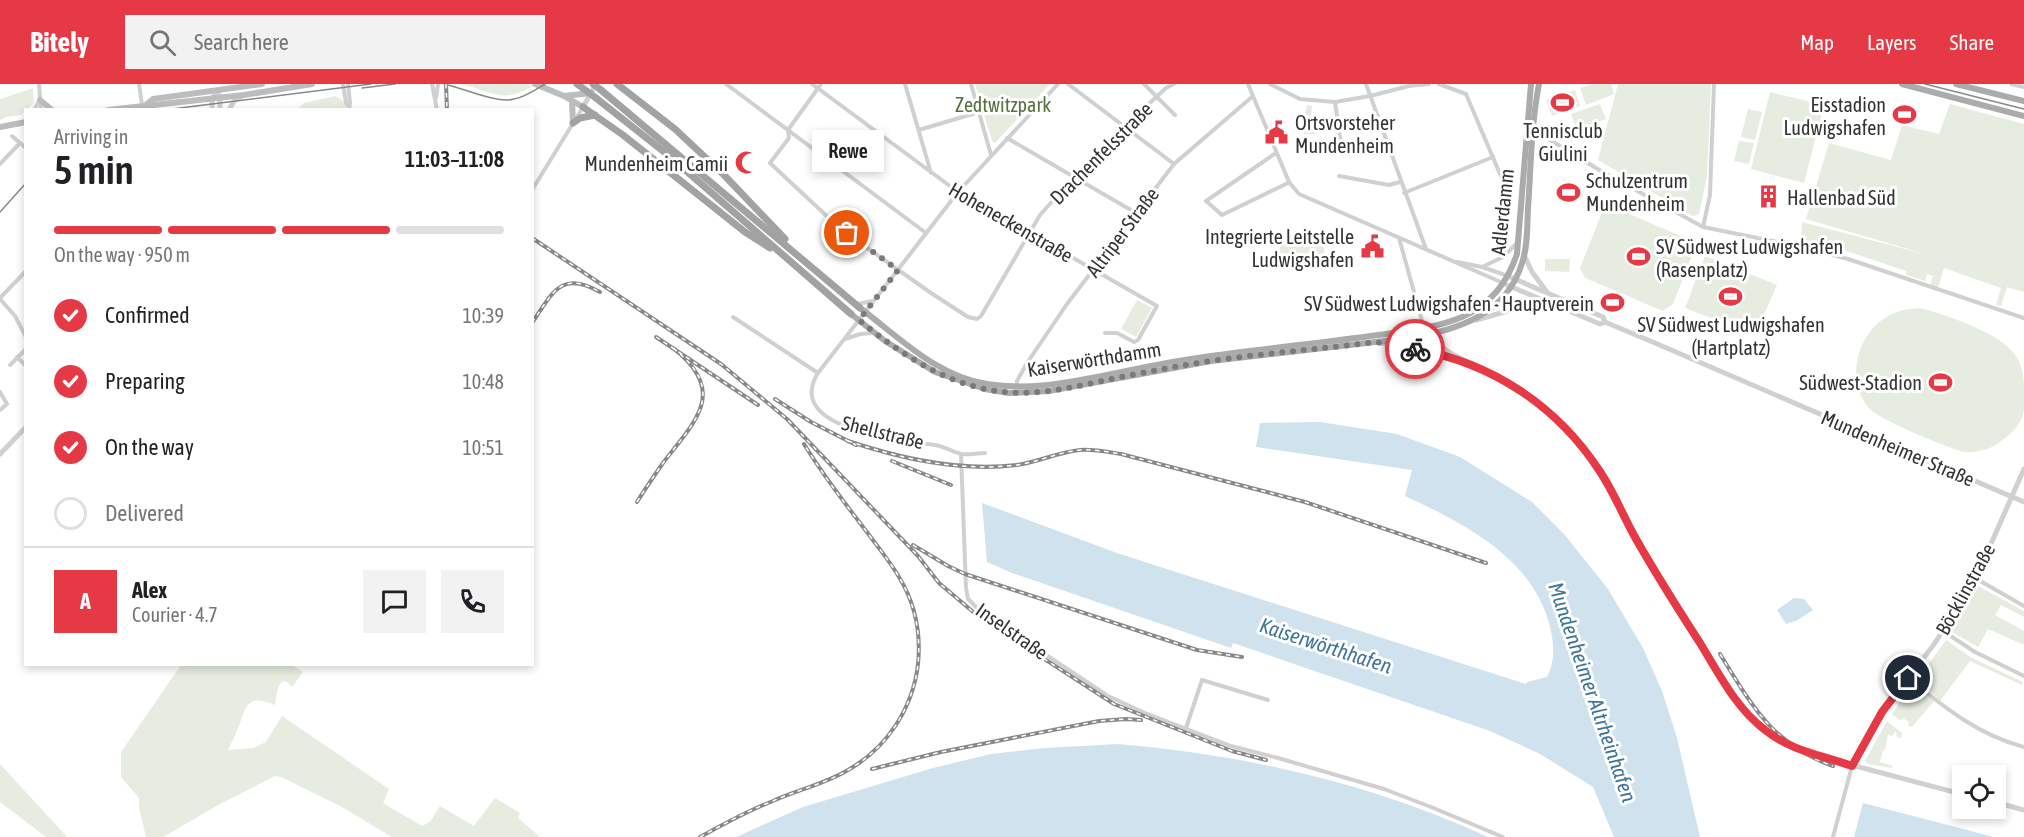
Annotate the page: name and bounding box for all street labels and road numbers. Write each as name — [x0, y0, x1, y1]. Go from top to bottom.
street label: Drachenfelsstraße — [1045, 97, 1157, 209]
street label: Adlerdamm — [1486, 168, 1518, 256]
street label: Hoheneckenstraße — [945, 177, 1077, 267]
street label: Altriper Straße — [1081, 183, 1163, 281]
street label: Kaiserwörthdamm — [1025, 337, 1163, 381]
street label: Mundenheimer Straße — [1818, 405, 1978, 491]
street label: Shellstraße — [840, 411, 926, 453]
street label: Böcklinstraße — [1931, 539, 1999, 639]
street label: Inselstraße — [972, 598, 1052, 664]

